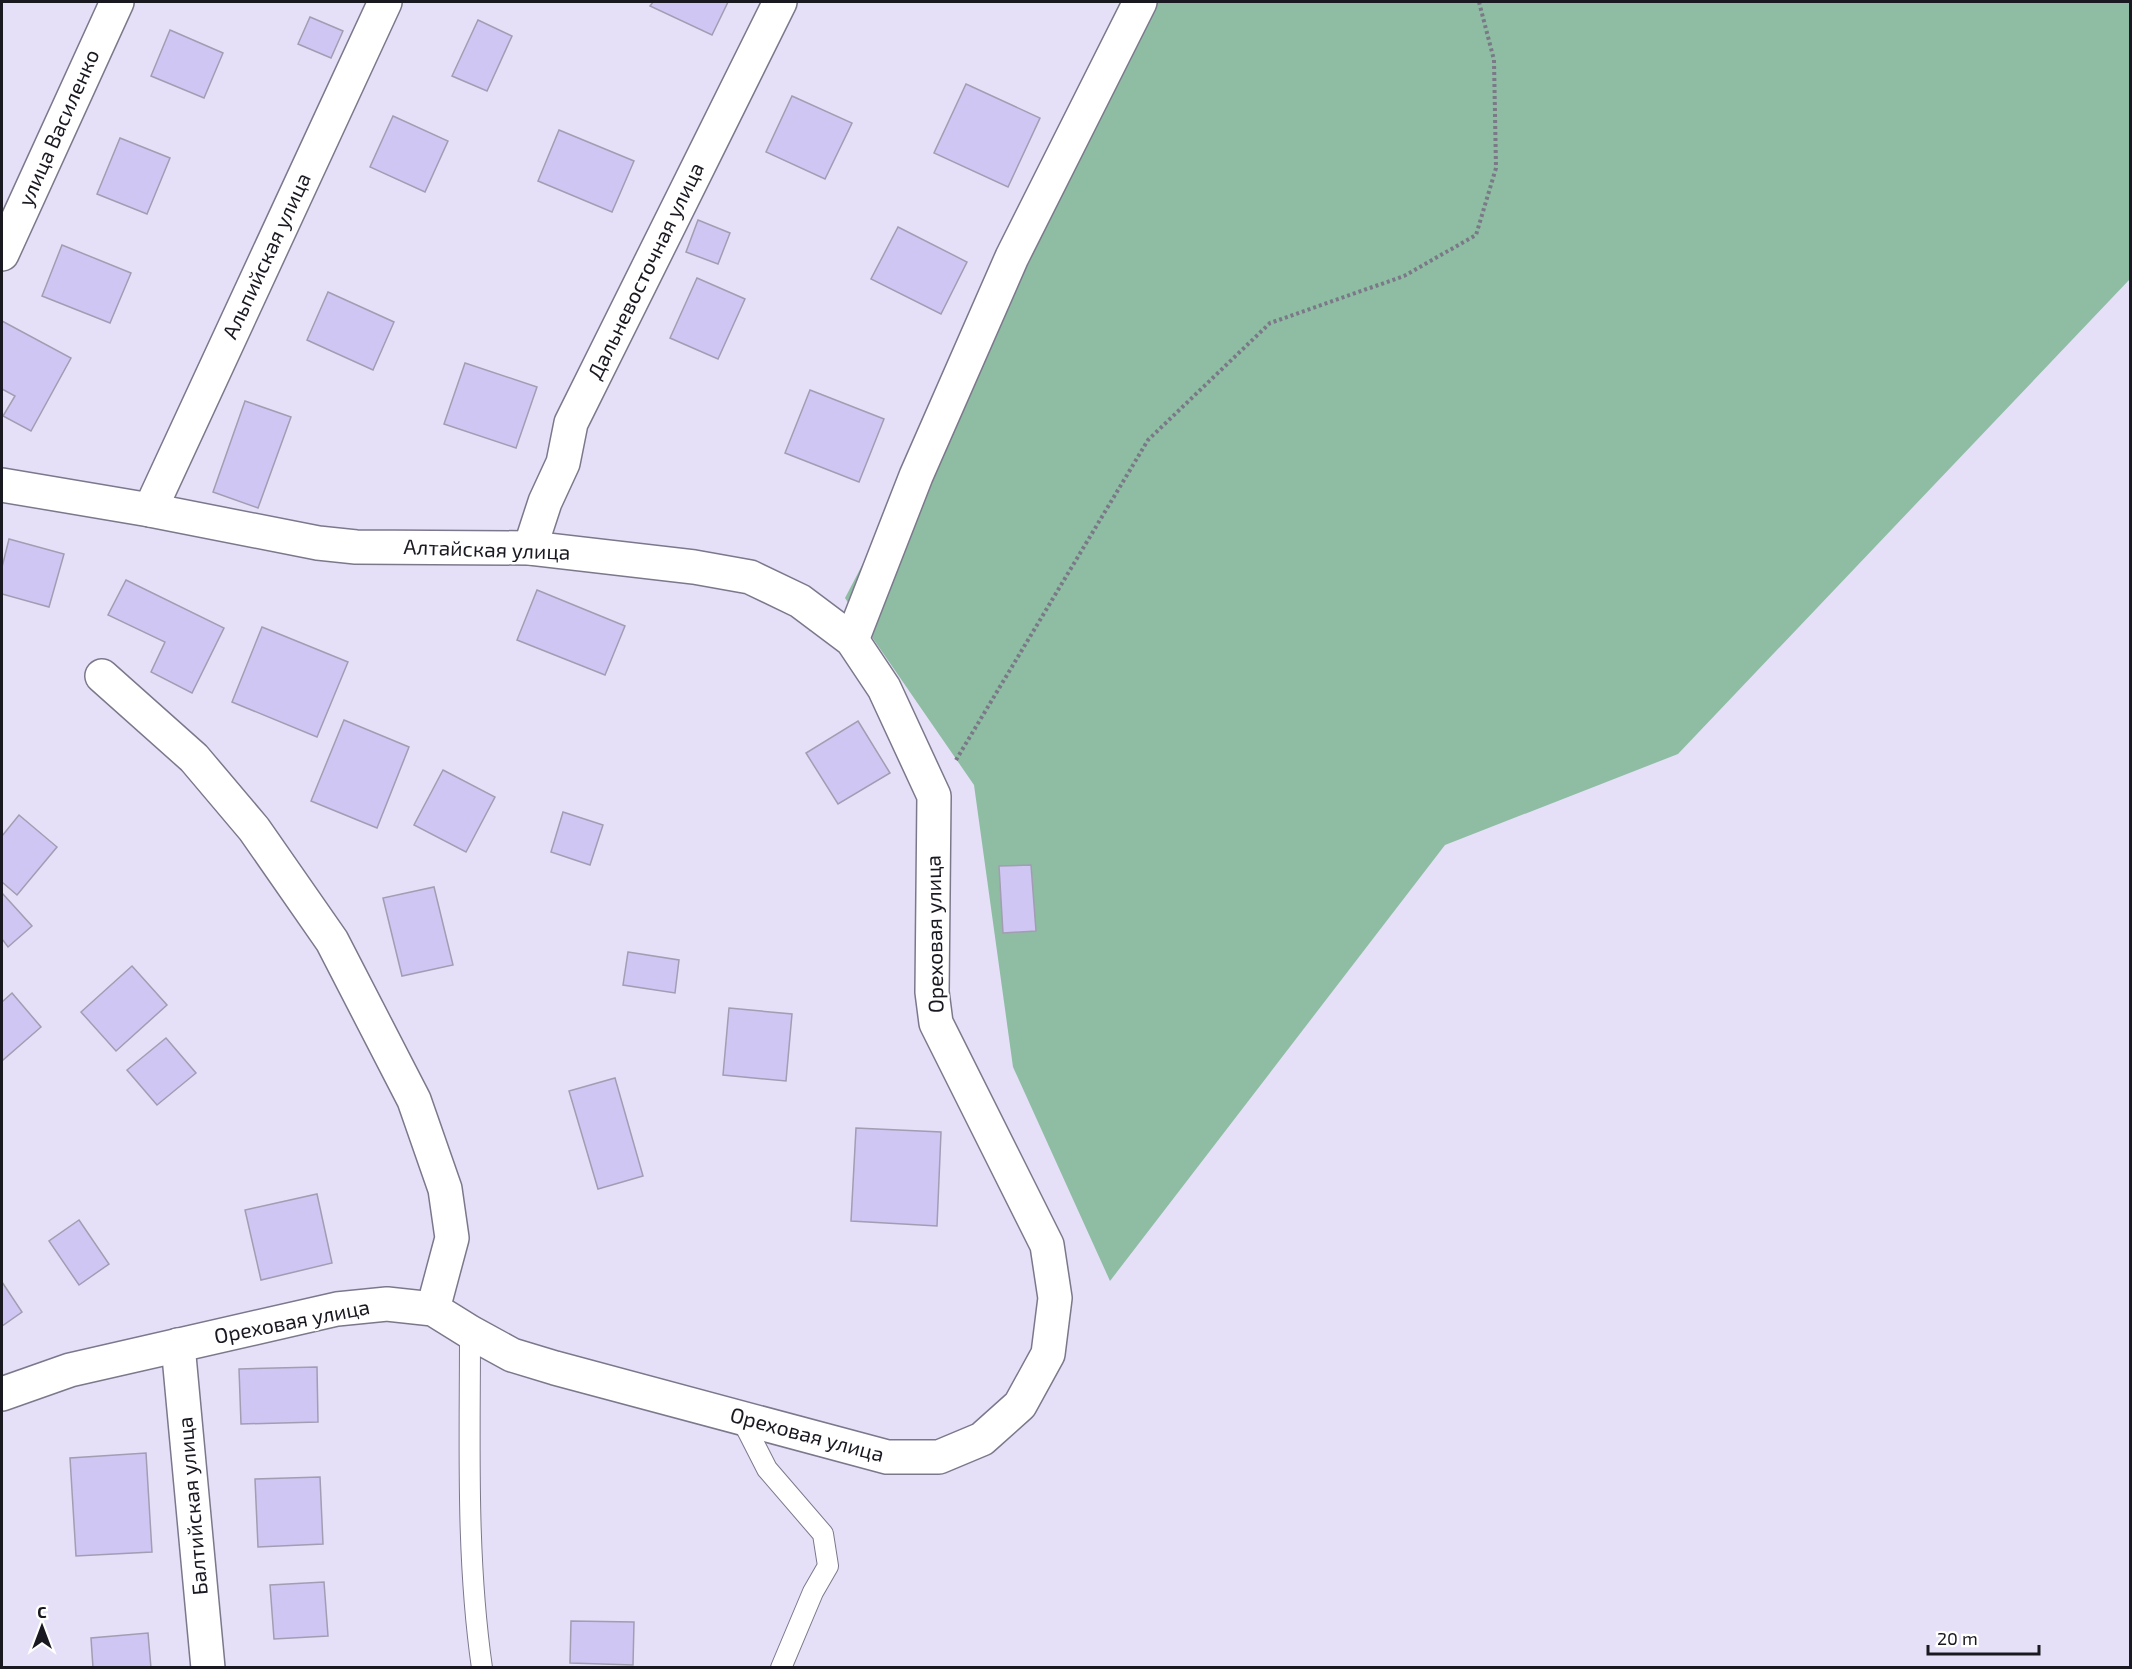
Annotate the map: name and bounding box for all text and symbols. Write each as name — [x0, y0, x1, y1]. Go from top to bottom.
street label: улица Василенко — [12, 45, 104, 210]
street label: Дальневосточная улица — [581, 158, 709, 383]
street label: Альпийская улица — [216, 168, 316, 343]
street label: Алтайская улица — [403, 533, 571, 565]
street label: Ореховая улица — [920, 855, 948, 1013]
street label: Ореховая улица — [212, 1293, 372, 1349]
street label: Ореховая улица — [728, 1401, 887, 1467]
street label: Балтийская улица — [171, 1416, 213, 1596]
north arrow — [12, 1597, 72, 1657]
text: С — [37, 1602, 47, 1621]
scale bar — [1928, 1618, 2039, 1656]
text: 20 m — [1937, 1627, 1978, 1649]

